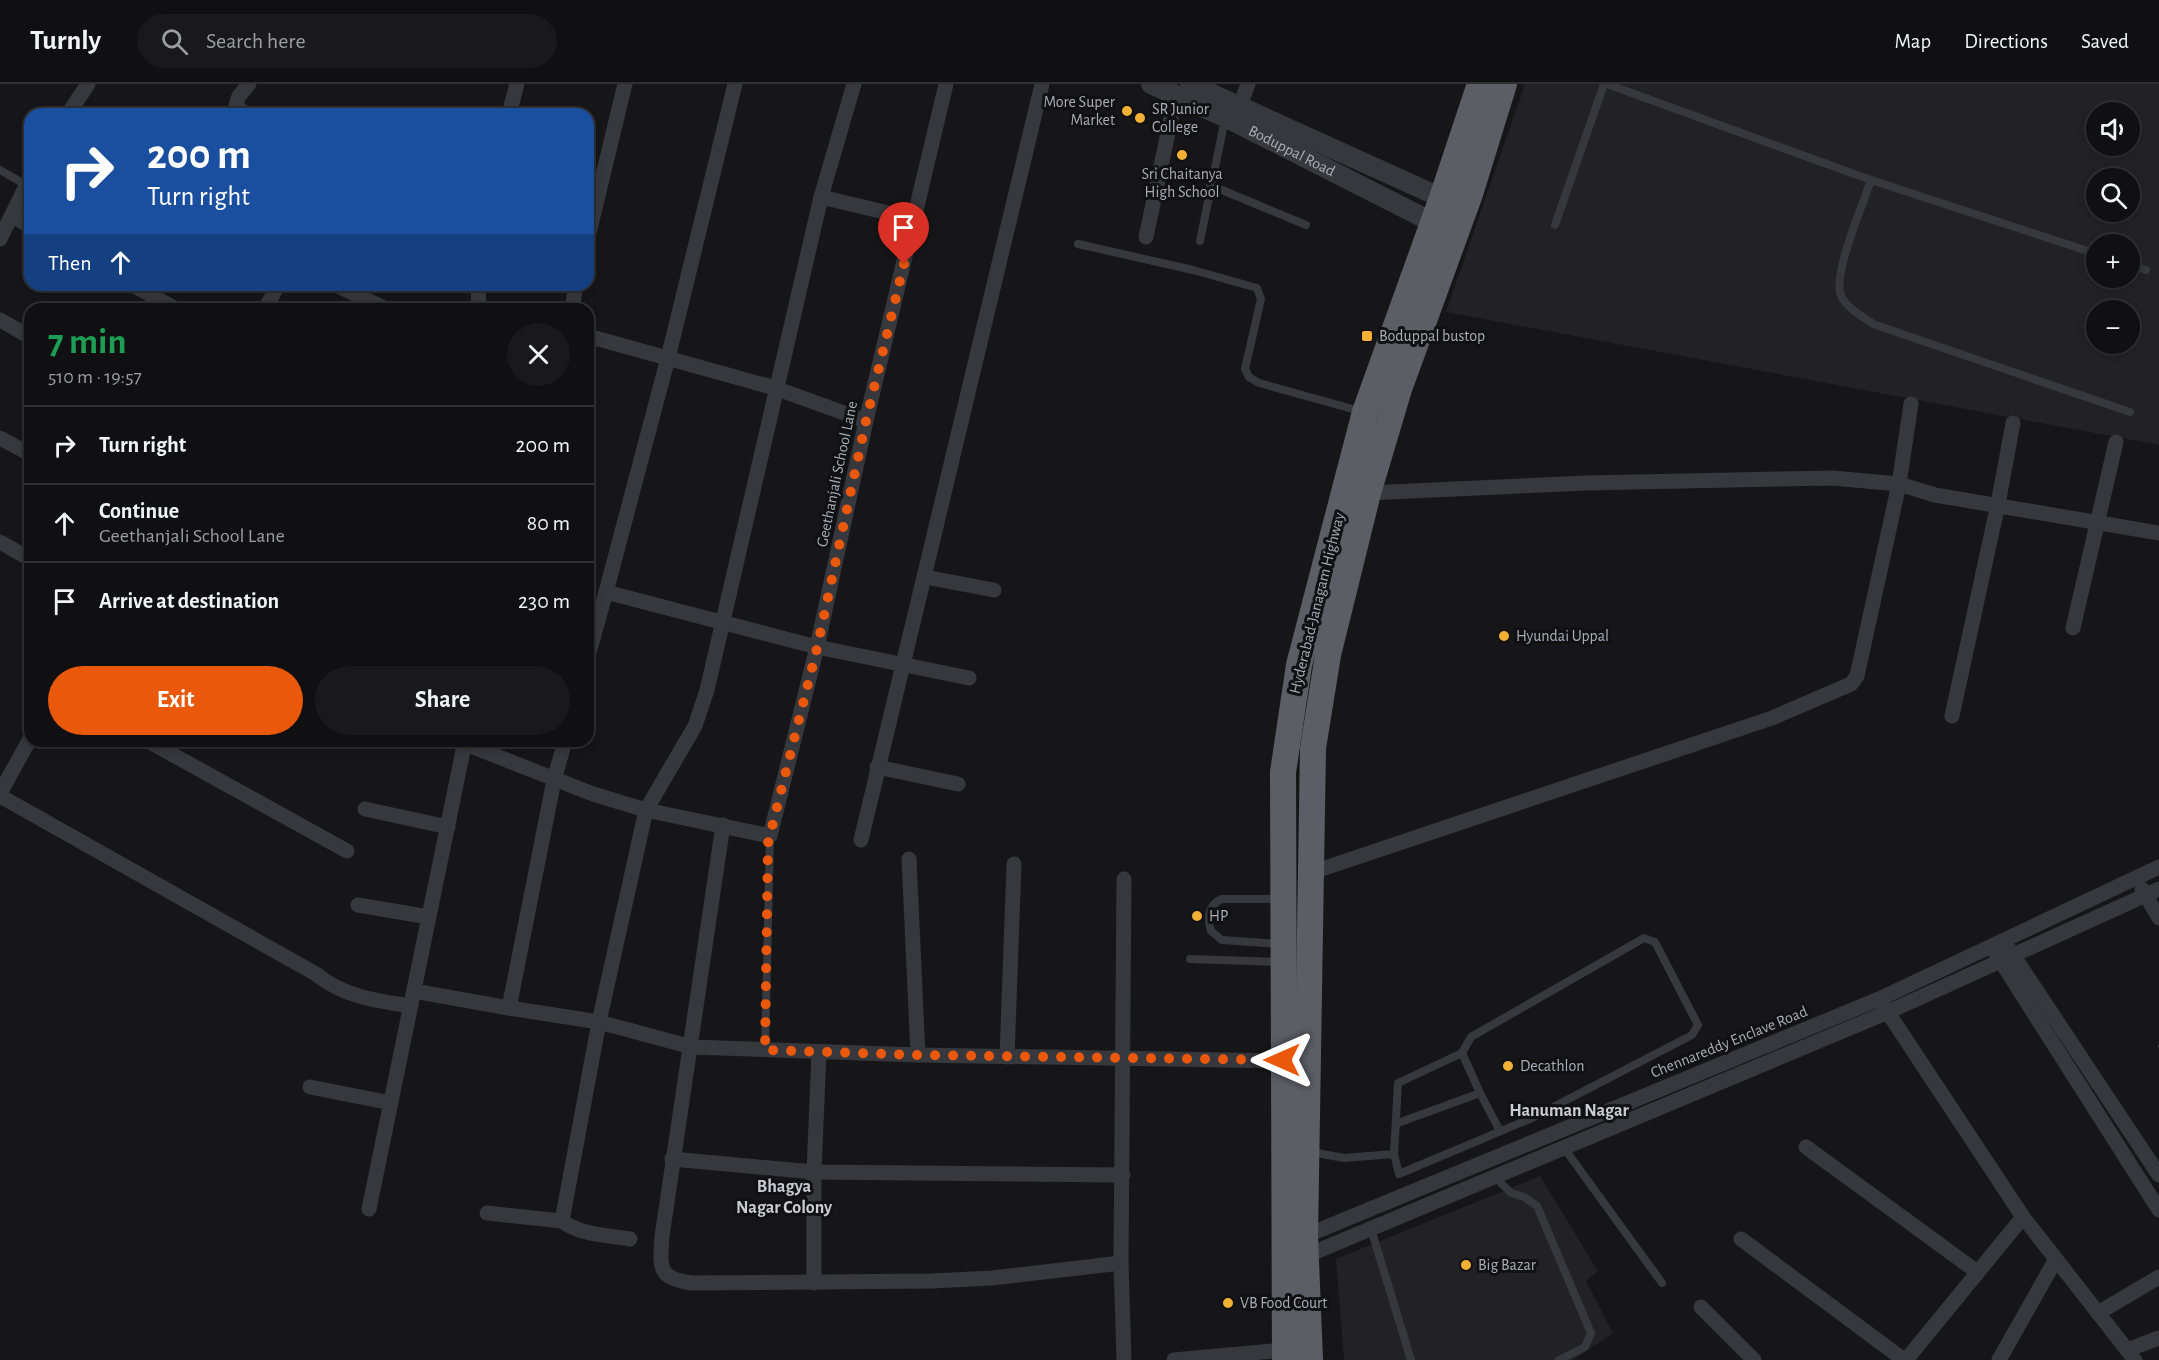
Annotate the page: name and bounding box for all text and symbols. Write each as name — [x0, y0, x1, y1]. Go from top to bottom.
search box — [137, 14, 557, 68]
icon: search — [158, 25, 191, 58]
text: Turnly — [30, 27, 101, 55]
text: Search here — [206, 30, 306, 52]
text: Map — [1895, 31, 1931, 52]
text: Directions — [1964, 31, 2048, 52]
text: Saved — [2081, 31, 2129, 52]
place label: More Super Market — [1043, 94, 1116, 128]
place label: SR Junior College — [1152, 101, 1210, 135]
map controls — [2086, 102, 2140, 354]
button: sound — [2086, 102, 2140, 156]
marker: More Super Market — [1120, 104, 1134, 118]
marker: SR Junior College — [1133, 111, 1147, 125]
street label: Boduppal Road — [1246, 122, 1338, 180]
icon: right — [48, 132, 126, 210]
text: 200 m — [147, 134, 251, 176]
marker: Sri Chaitanya High School — [1175, 148, 1189, 162]
place label: Sri Chaitanya High School — [1141, 166, 1223, 200]
button: search — [2086, 168, 2140, 222]
text: Turn right — [147, 183, 250, 210]
pin — [878, 202, 929, 264]
icon: arrive — [887, 211, 920, 244]
button: + — [2086, 234, 2140, 288]
icon: ahead — [104, 246, 137, 279]
text: Then — [48, 252, 92, 274]
button: − — [2086, 300, 2140, 354]
button: close — [507, 323, 570, 386]
text: 7 min — [48, 324, 126, 360]
place label: Boduppal bustop — [1379, 328, 1485, 344]
marker: Boduppal bustop — [1360, 329, 1374, 343]
text: 510 m · 19:57 — [48, 367, 142, 387]
street label: Geethanjali School Lane — [814, 400, 861, 549]
icon: right — [48, 429, 81, 462]
text: Turn right — [99, 434, 186, 456]
text: 200 m — [516, 434, 570, 456]
text: Continue — [99, 500, 179, 522]
icon: ahead — [48, 507, 81, 540]
street label: Hyderabad-Janagam Highway — [1287, 510, 1348, 696]
text: 80 m — [527, 512, 570, 534]
text: Geethanjali School Lane — [99, 526, 285, 546]
icon: arrive — [48, 585, 81, 618]
text: Arrive at destination — [99, 590, 279, 612]
text: 230 m — [518, 590, 570, 612]
place label: Hyundai Uppal — [1516, 628, 1609, 645]
marker: Hyundai Uppal — [1497, 629, 1511, 643]
button: Exit — [48, 666, 303, 735]
button: Share — [315, 666, 570, 735]
place label: HP — [1209, 908, 1228, 924]
marker: HP — [1190, 909, 1204, 923]
street label: Chennareddy Enclave Road — [1648, 1003, 1810, 1082]
position arrow — [1250, 1028, 1314, 1092]
place label: Decathlon — [1520, 1058, 1584, 1074]
marker: Decathlon — [1501, 1059, 1515, 1073]
district label: Hanuman Nagar — [1509, 1102, 1629, 1120]
district label: Bhagya Nagar Colony — [736, 1178, 833, 1217]
place label: Big Bazar — [1478, 1257, 1537, 1273]
marker: Big Bazar — [1459, 1258, 1473, 1272]
place label: VB Food Court — [1240, 1295, 1327, 1311]
marker: VB Food Court — [1221, 1296, 1235, 1310]

